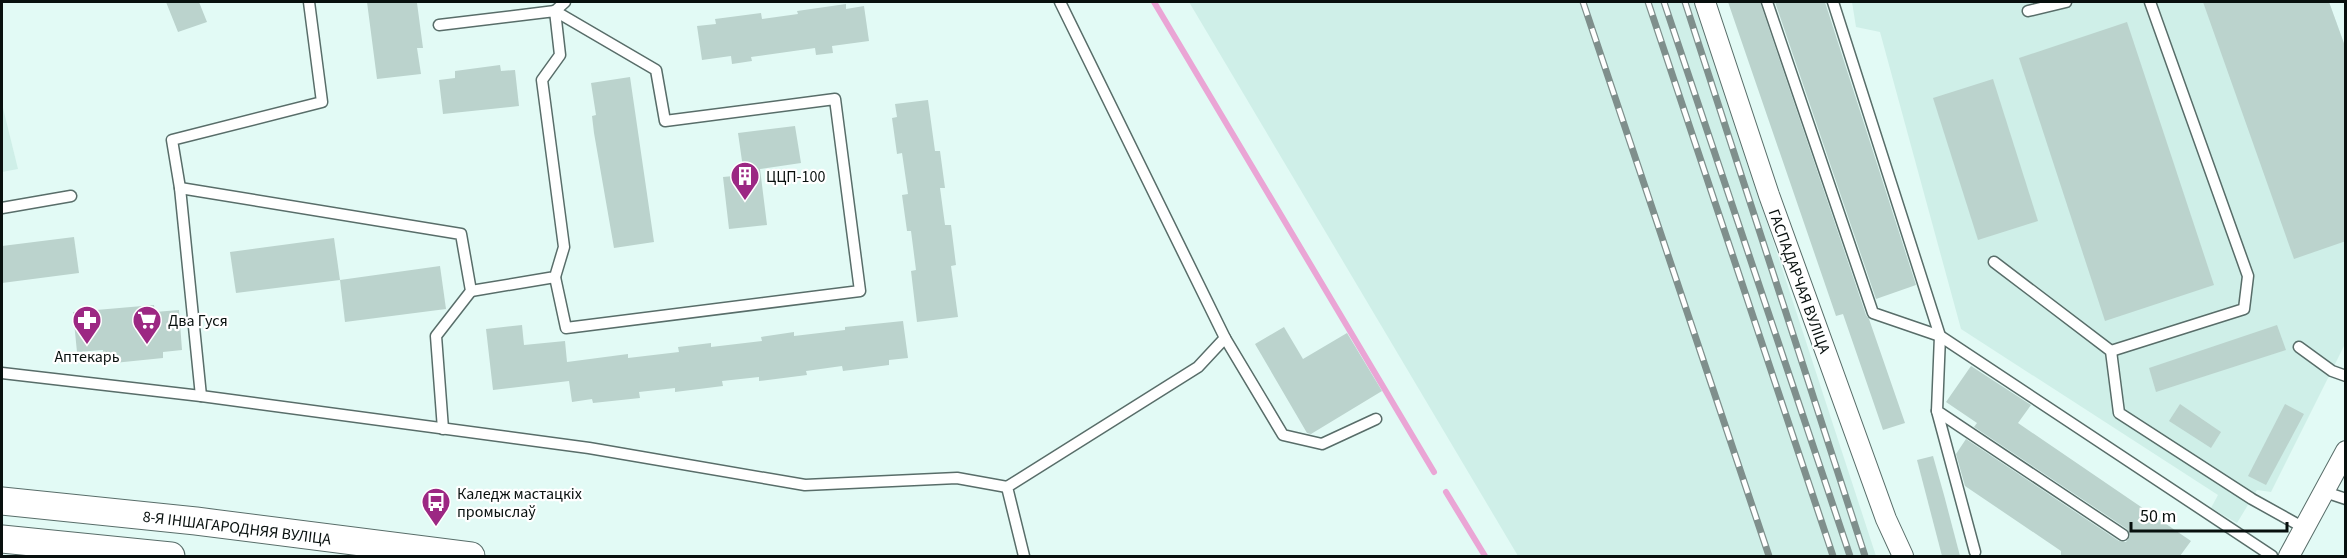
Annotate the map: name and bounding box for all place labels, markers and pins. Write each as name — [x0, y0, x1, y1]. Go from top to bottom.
building icon: ЦЦП-100 — [729, 160, 761, 202]
place label: ЦЦП-100 — [766, 166, 825, 188]
pharmacy icon: Аптекарь — [71, 304, 103, 346]
supermarket icon: Два Гуся — [131, 304, 163, 346]
place label: Два Гуся — [168, 310, 228, 332]
place label: Аптекарь — [54, 346, 120, 368]
place label: Каледж мастацкіх промыслаў — [457, 483, 582, 523]
bus stop icon: Каледж мастацкіх промыслаў — [420, 486, 452, 528]

